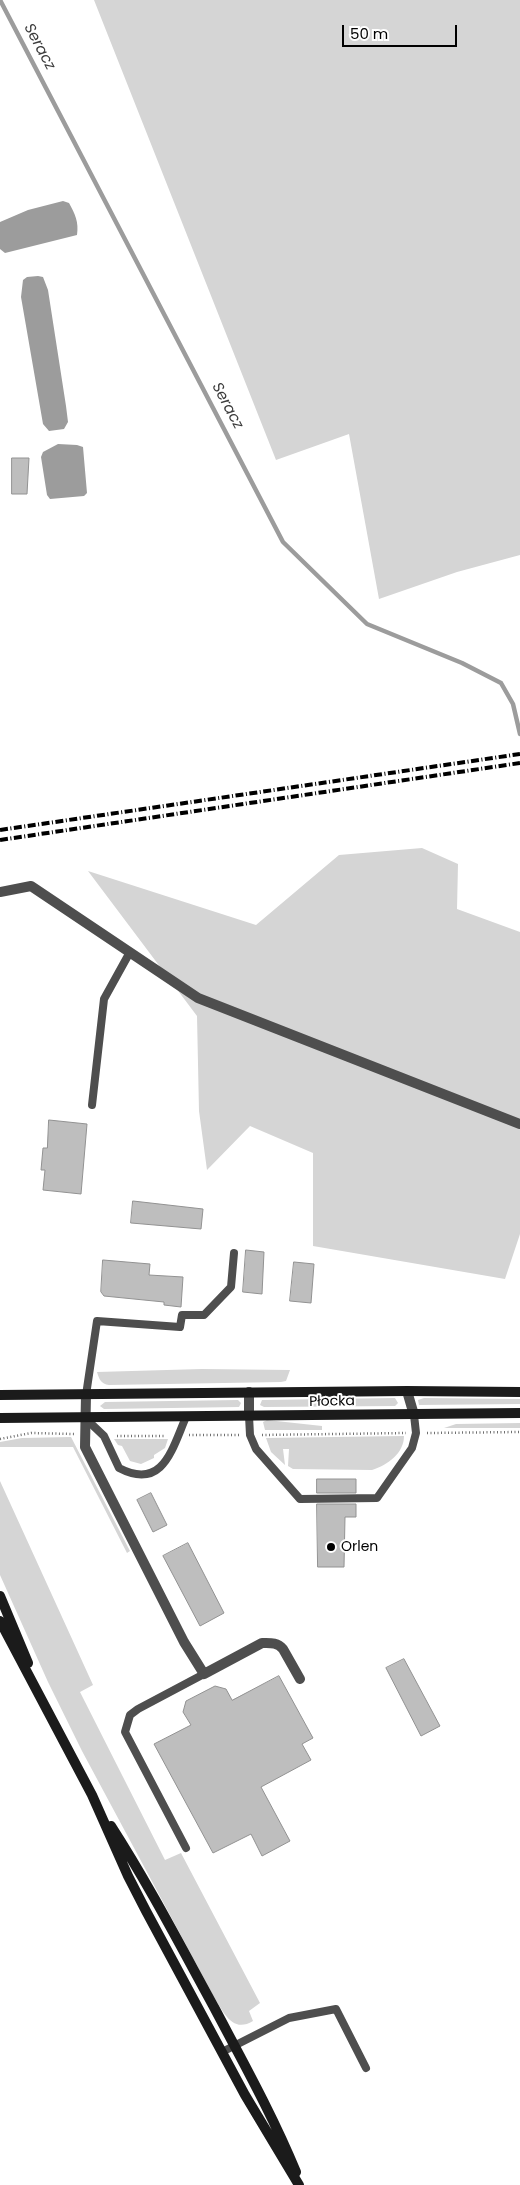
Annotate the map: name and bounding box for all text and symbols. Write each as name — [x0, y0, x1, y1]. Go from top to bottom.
scale bar — [345, 15, 460, 47]
water label: Seracz — [19, 21, 59, 73]
text: 50 m — [350, 23, 388, 44]
water label: Seracz — [207, 380, 247, 432]
street label: Płocka — [309, 1393, 355, 1411]
place label: Orlen — [341, 1539, 378, 1555]
marker: Orlen — [325, 1541, 337, 1553]

